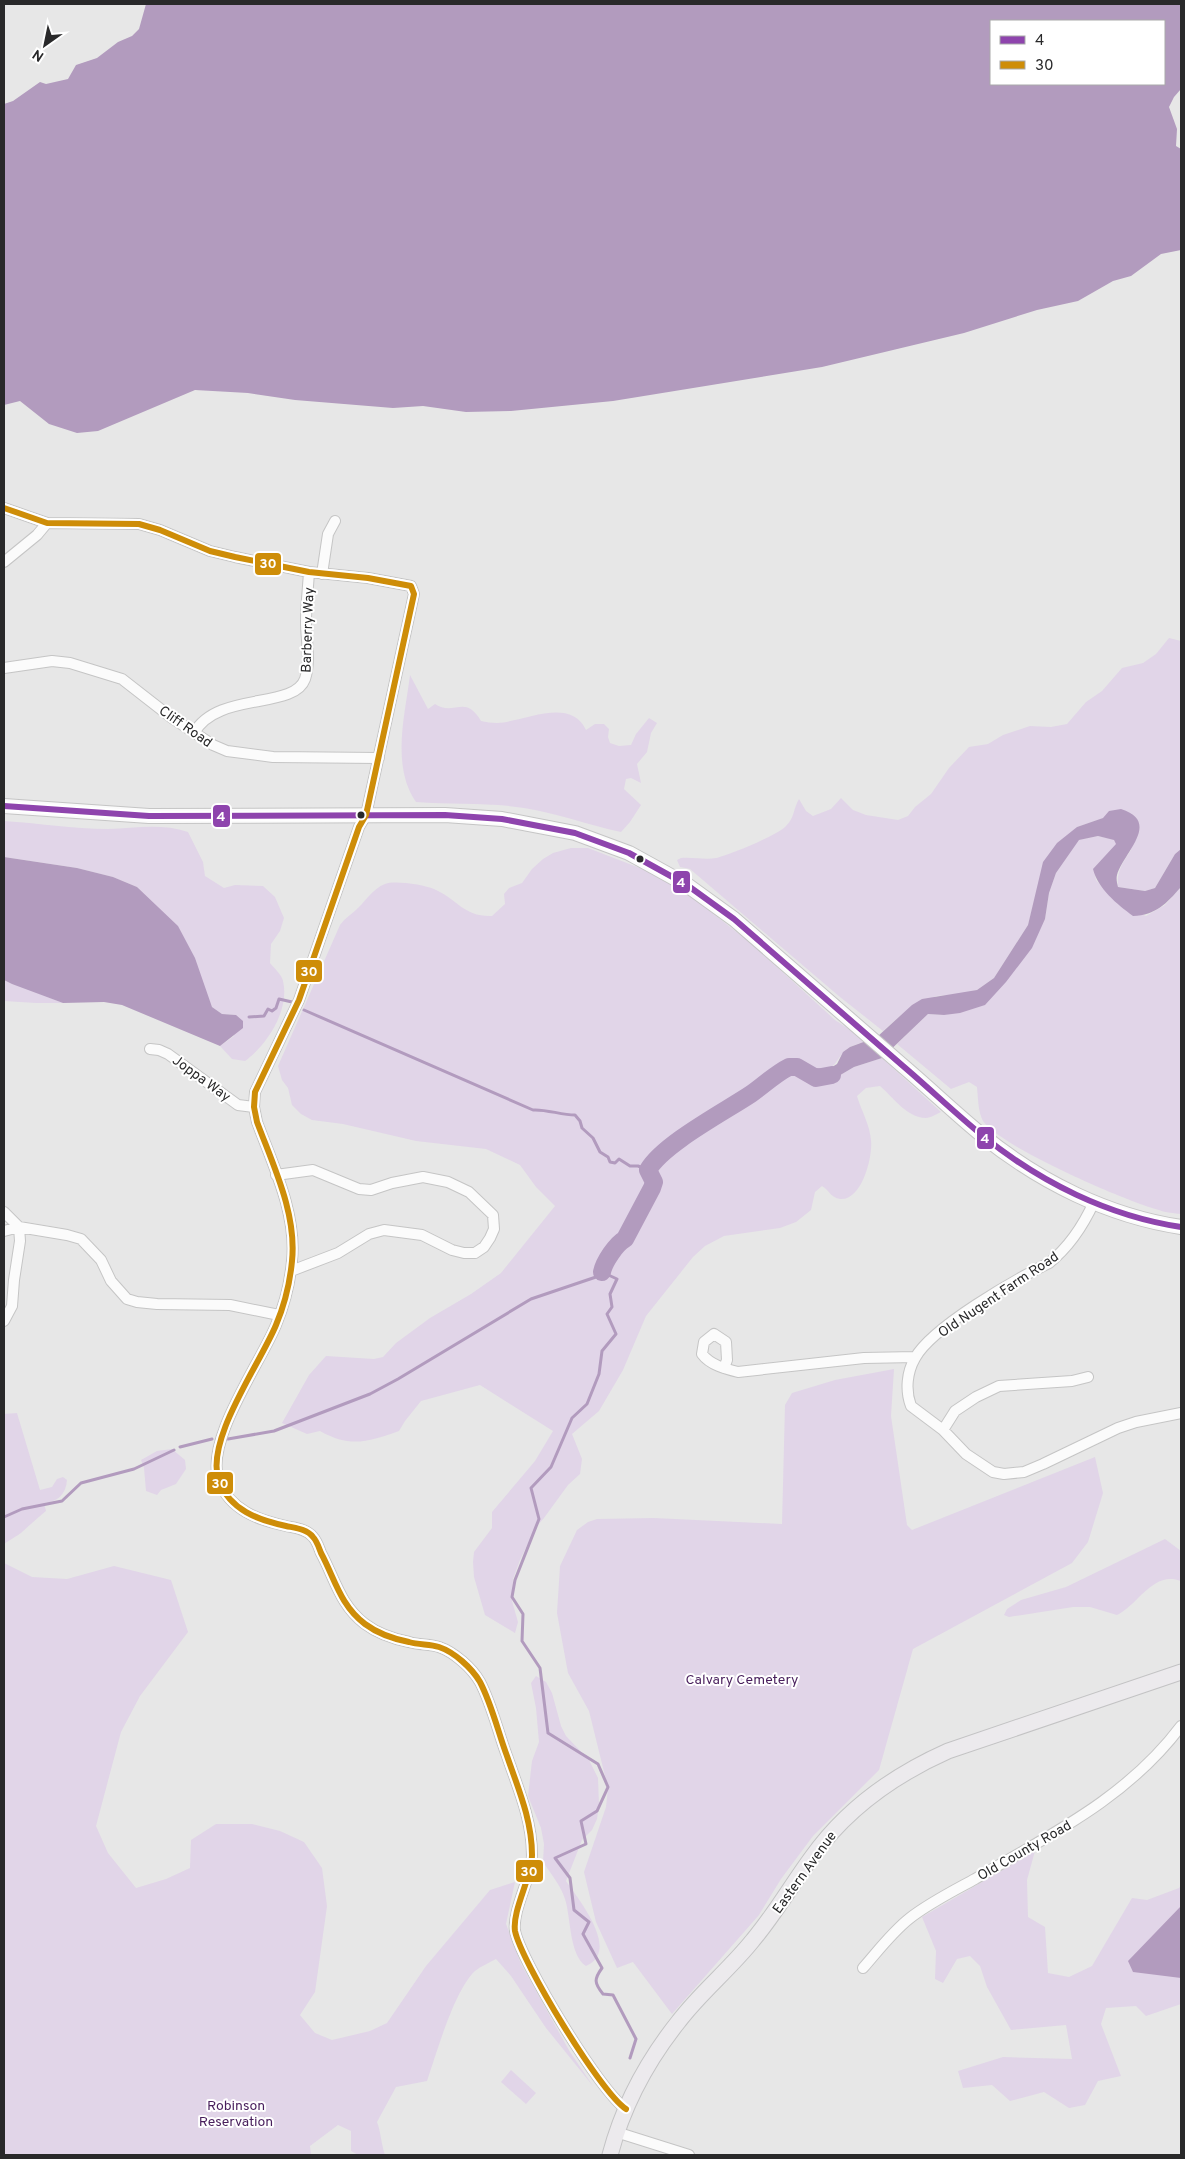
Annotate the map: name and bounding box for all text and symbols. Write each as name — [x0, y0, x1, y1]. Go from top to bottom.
north arrow — [20, 20, 70, 70]
legend — [990, 20, 1165, 85]
text: 4 — [1035, 32, 1044, 51]
text: N — [30, 45, 48, 65]
text: 30 — [1035, 57, 1054, 76]
line badge: 30 — [254, 552, 282, 576]
text: 30 — [259, 556, 277, 573]
street label: Barberry Way — [299, 587, 318, 673]
street label: Cliff Road — [155, 703, 215, 752]
line badge: 4 — [212, 804, 231, 828]
text: 4 — [217, 809, 226, 826]
unlabelled marker — [356, 810, 366, 820]
unlabelled marker — [635, 854, 645, 864]
line badge: 4 — [672, 870, 691, 894]
text: 4 — [677, 875, 686, 892]
line badge: 30 — [295, 959, 323, 983]
text: 30 — [300, 964, 318, 981]
street label: Joppa Way — [169, 1052, 234, 1106]
line badge: 4 — [976, 1126, 995, 1150]
text: 4 — [981, 1131, 990, 1148]
street label: Old Nugent Farm Road — [935, 1249, 1062, 1342]
line badge: 30 — [206, 1471, 234, 1495]
text: 30 — [211, 1476, 229, 1493]
park label: Calvary Cemetery — [686, 1672, 798, 1689]
street label: Old County Road — [975, 1817, 1075, 1885]
street label: Eastern Avenue — [770, 1828, 841, 1917]
line badge: 30 — [515, 1859, 544, 1883]
text: 30 — [520, 1864, 538, 1881]
park label: Robinson Reservation — [199, 2098, 273, 2131]

